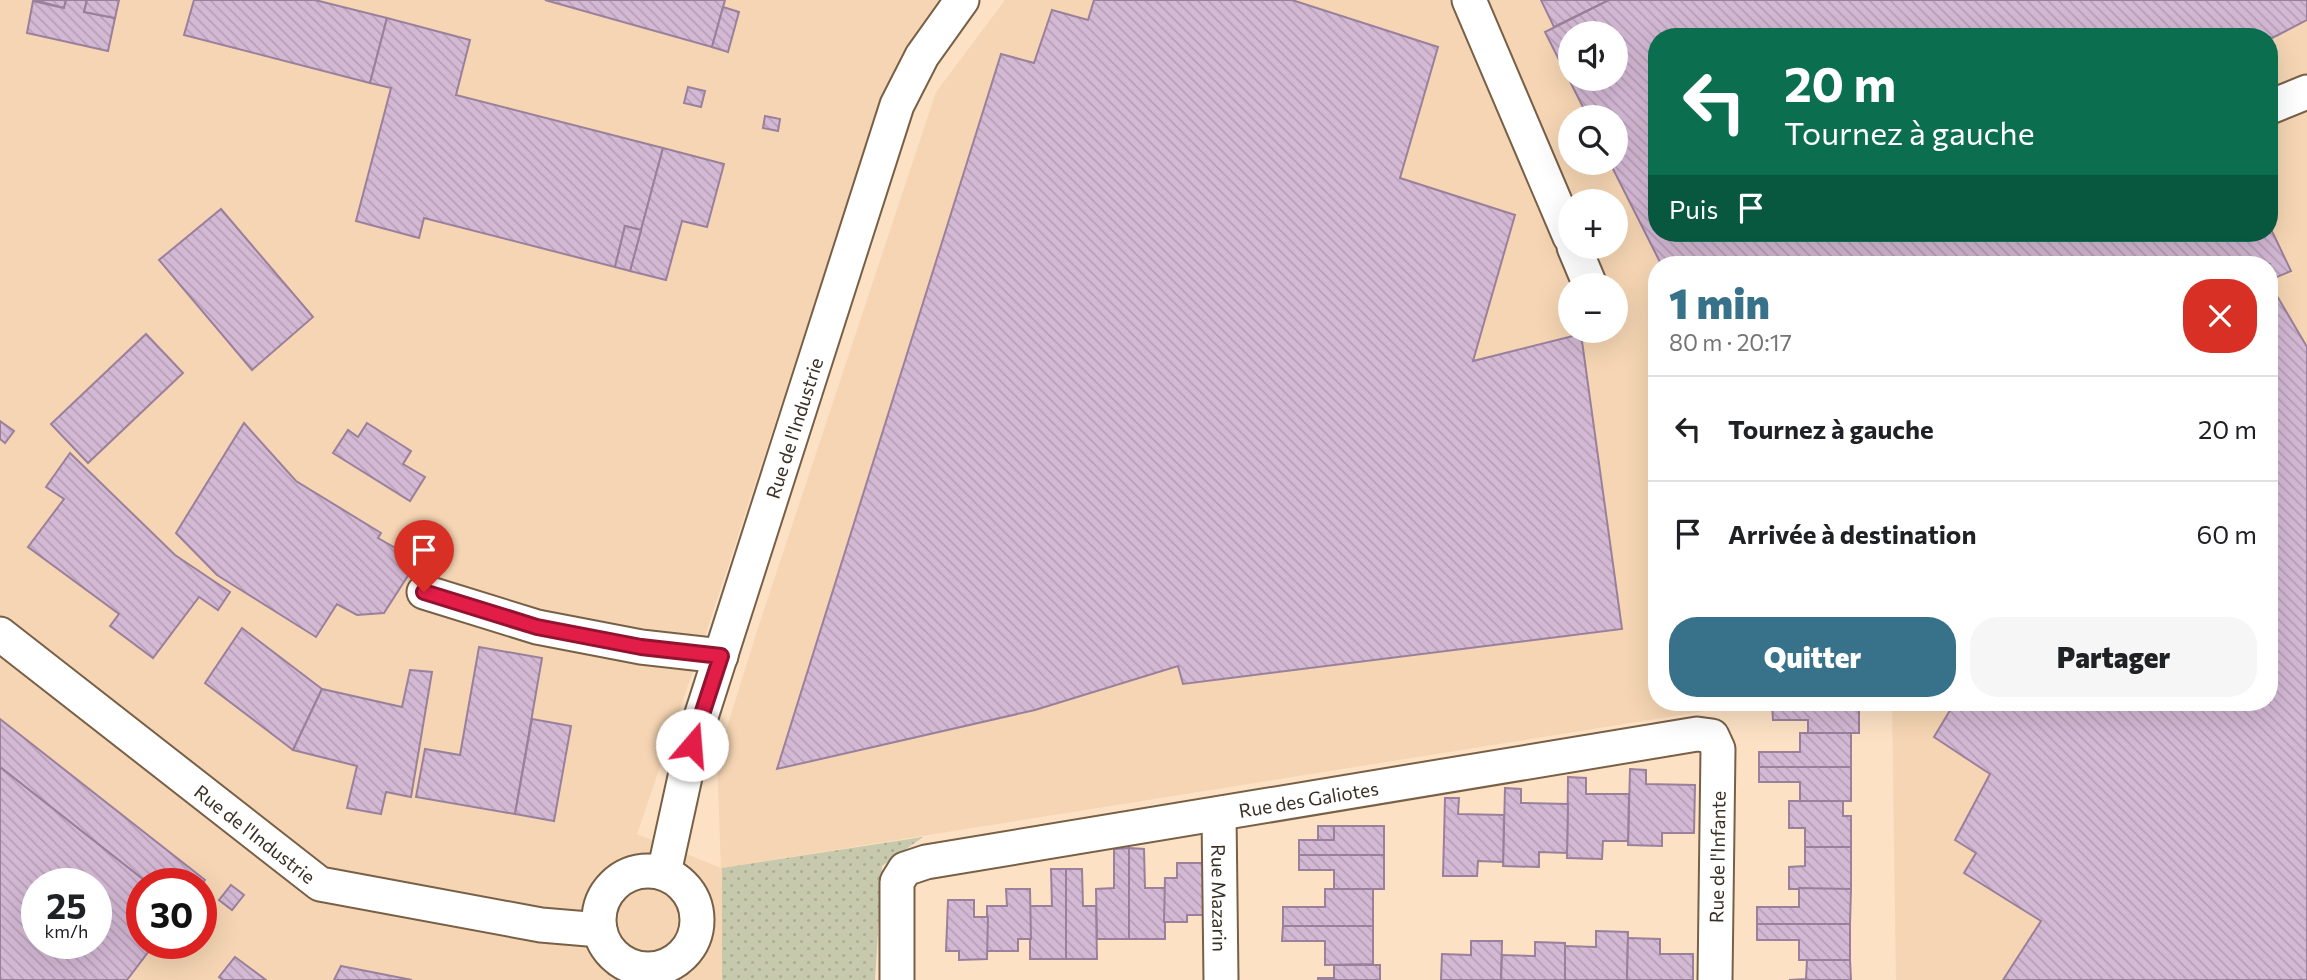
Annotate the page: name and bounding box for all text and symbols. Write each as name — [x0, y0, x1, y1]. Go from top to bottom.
map controls — [1558, 21, 1628, 343]
button: sound — [1558, 21, 1628, 91]
text: 20 m — [1784, 52, 1896, 112]
icon: left — [1669, 56, 1760, 147]
button: search — [1558, 105, 1628, 175]
text: Tournez à gauche — [1784, 112, 2035, 152]
button: + — [1558, 189, 1628, 259]
icon: arrive — [1732, 189, 1770, 227]
text: Puis — [1669, 193, 1718, 224]
button: − — [1558, 273, 1628, 343]
text: 1 min — [1669, 276, 1770, 328]
button: close — [2183, 279, 2257, 353]
text: 80 m · 20:17 — [1669, 328, 1792, 356]
street label: Rue de l'Industrie — [760, 354, 827, 501]
icon: left — [1669, 410, 1707, 448]
text: Tournez à gauche — [1728, 413, 1934, 444]
text: 20 m — [2198, 413, 2257, 444]
icon: arrive — [1669, 515, 1707, 553]
text: Arrivée à destination — [1728, 518, 1976, 549]
text: 60 m — [2197, 518, 2257, 549]
pin — [394, 520, 454, 592]
icon: arrive — [405, 531, 443, 569]
button: Quitter — [1669, 617, 1956, 697]
button: Partager — [1970, 617, 2257, 697]
position arrow — [655, 708, 729, 782]
street label: Rue des Galiotes — [1237, 776, 1380, 821]
street label: Rue de l'Industrie — [190, 779, 320, 888]
street label: Rue de l'Infante — [1704, 791, 1730, 923]
street label: Rue Mazarin — [1208, 844, 1232, 952]
speed limit sign: 30 — [126, 868, 217, 959]
text: 25 — [46, 883, 87, 926]
text: km/h — [45, 920, 88, 942]

